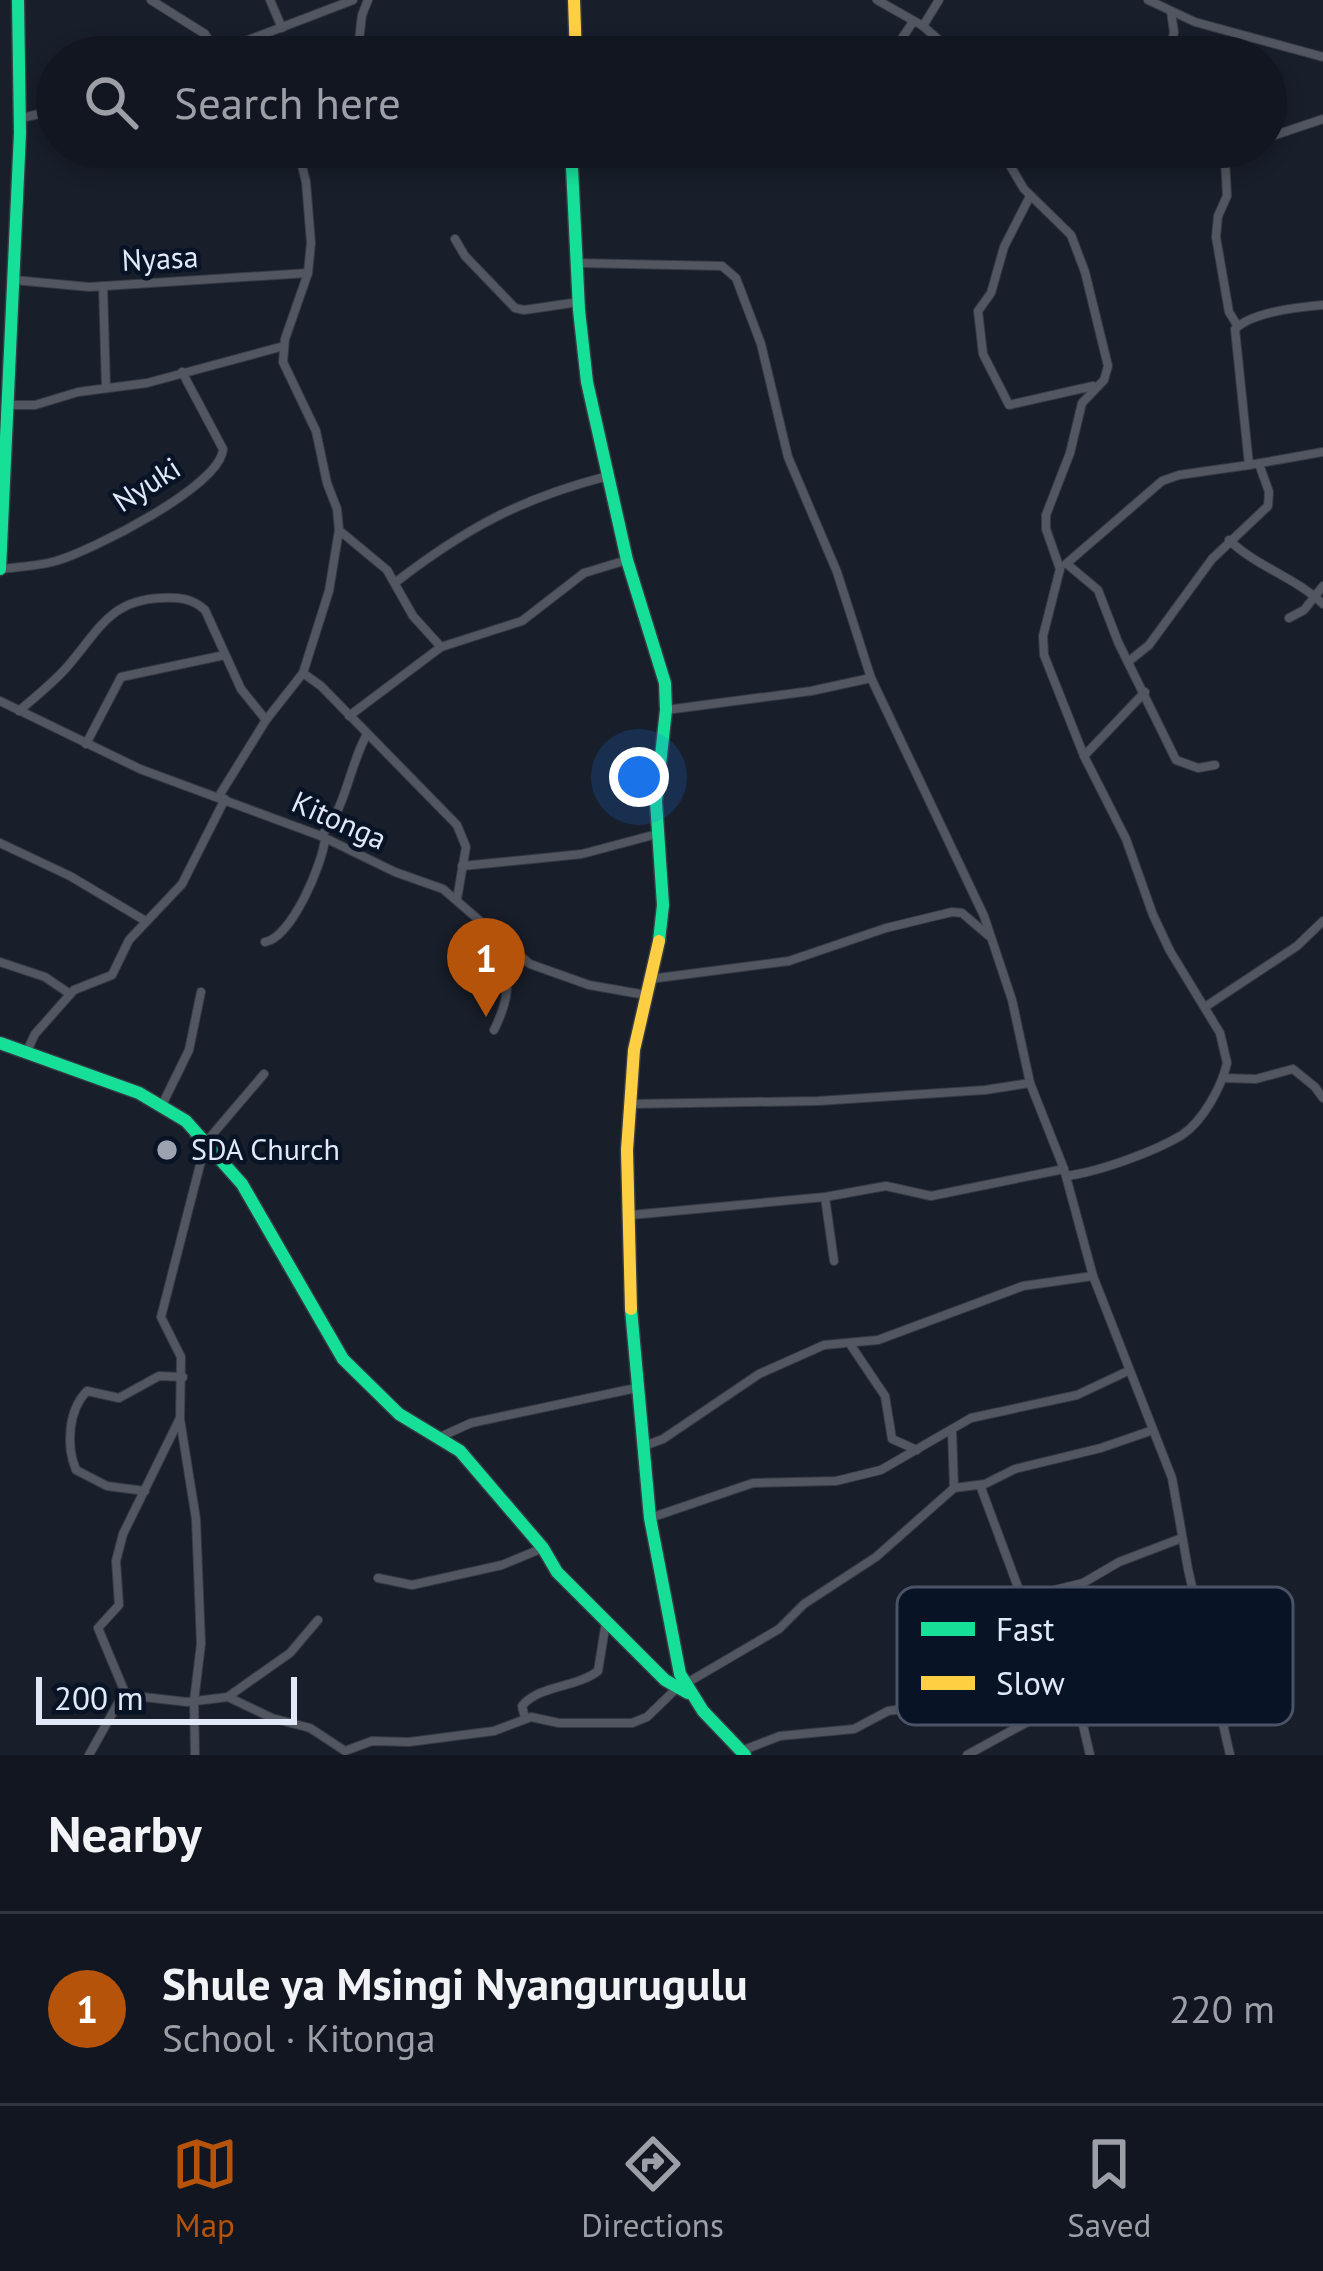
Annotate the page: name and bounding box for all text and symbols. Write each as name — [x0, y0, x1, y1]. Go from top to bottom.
search box — [36, 36, 1287, 168]
icon: search — [78, 69, 144, 135]
text: Search here — [174, 73, 401, 131]
street label: Nyasa — [121, 236, 199, 279]
street label: Nyuki — [105, 448, 187, 520]
your location — [609, 747, 669, 807]
street label: Kitonga — [286, 782, 393, 858]
pin: 1 — [447, 918, 525, 1017]
place label: SDA Church — [191, 1129, 340, 1168]
marker: SDA Church — [154, 1137, 180, 1163]
legend — [897, 1587, 1293, 1725]
text: Fast — [996, 1607, 1055, 1650]
text: Slow — [996, 1661, 1065, 1704]
scale bar — [36, 1671, 297, 1724]
text: 200 m — [54, 1676, 144, 1719]
text: Nearby — [48, 1800, 202, 1866]
text: Shule ya Msingi Nyangurugulu — [162, 1954, 748, 2012]
text: 1 — [76, 1983, 98, 2034]
text: 220 m — [1169, 1983, 1275, 2034]
text: School · Kitonga — [162, 2012, 436, 2063]
tab: Map — [172, 2131, 238, 2246]
tab: Directions — [581, 2131, 724, 2246]
tab: Saved — [1067, 2131, 1151, 2246]

